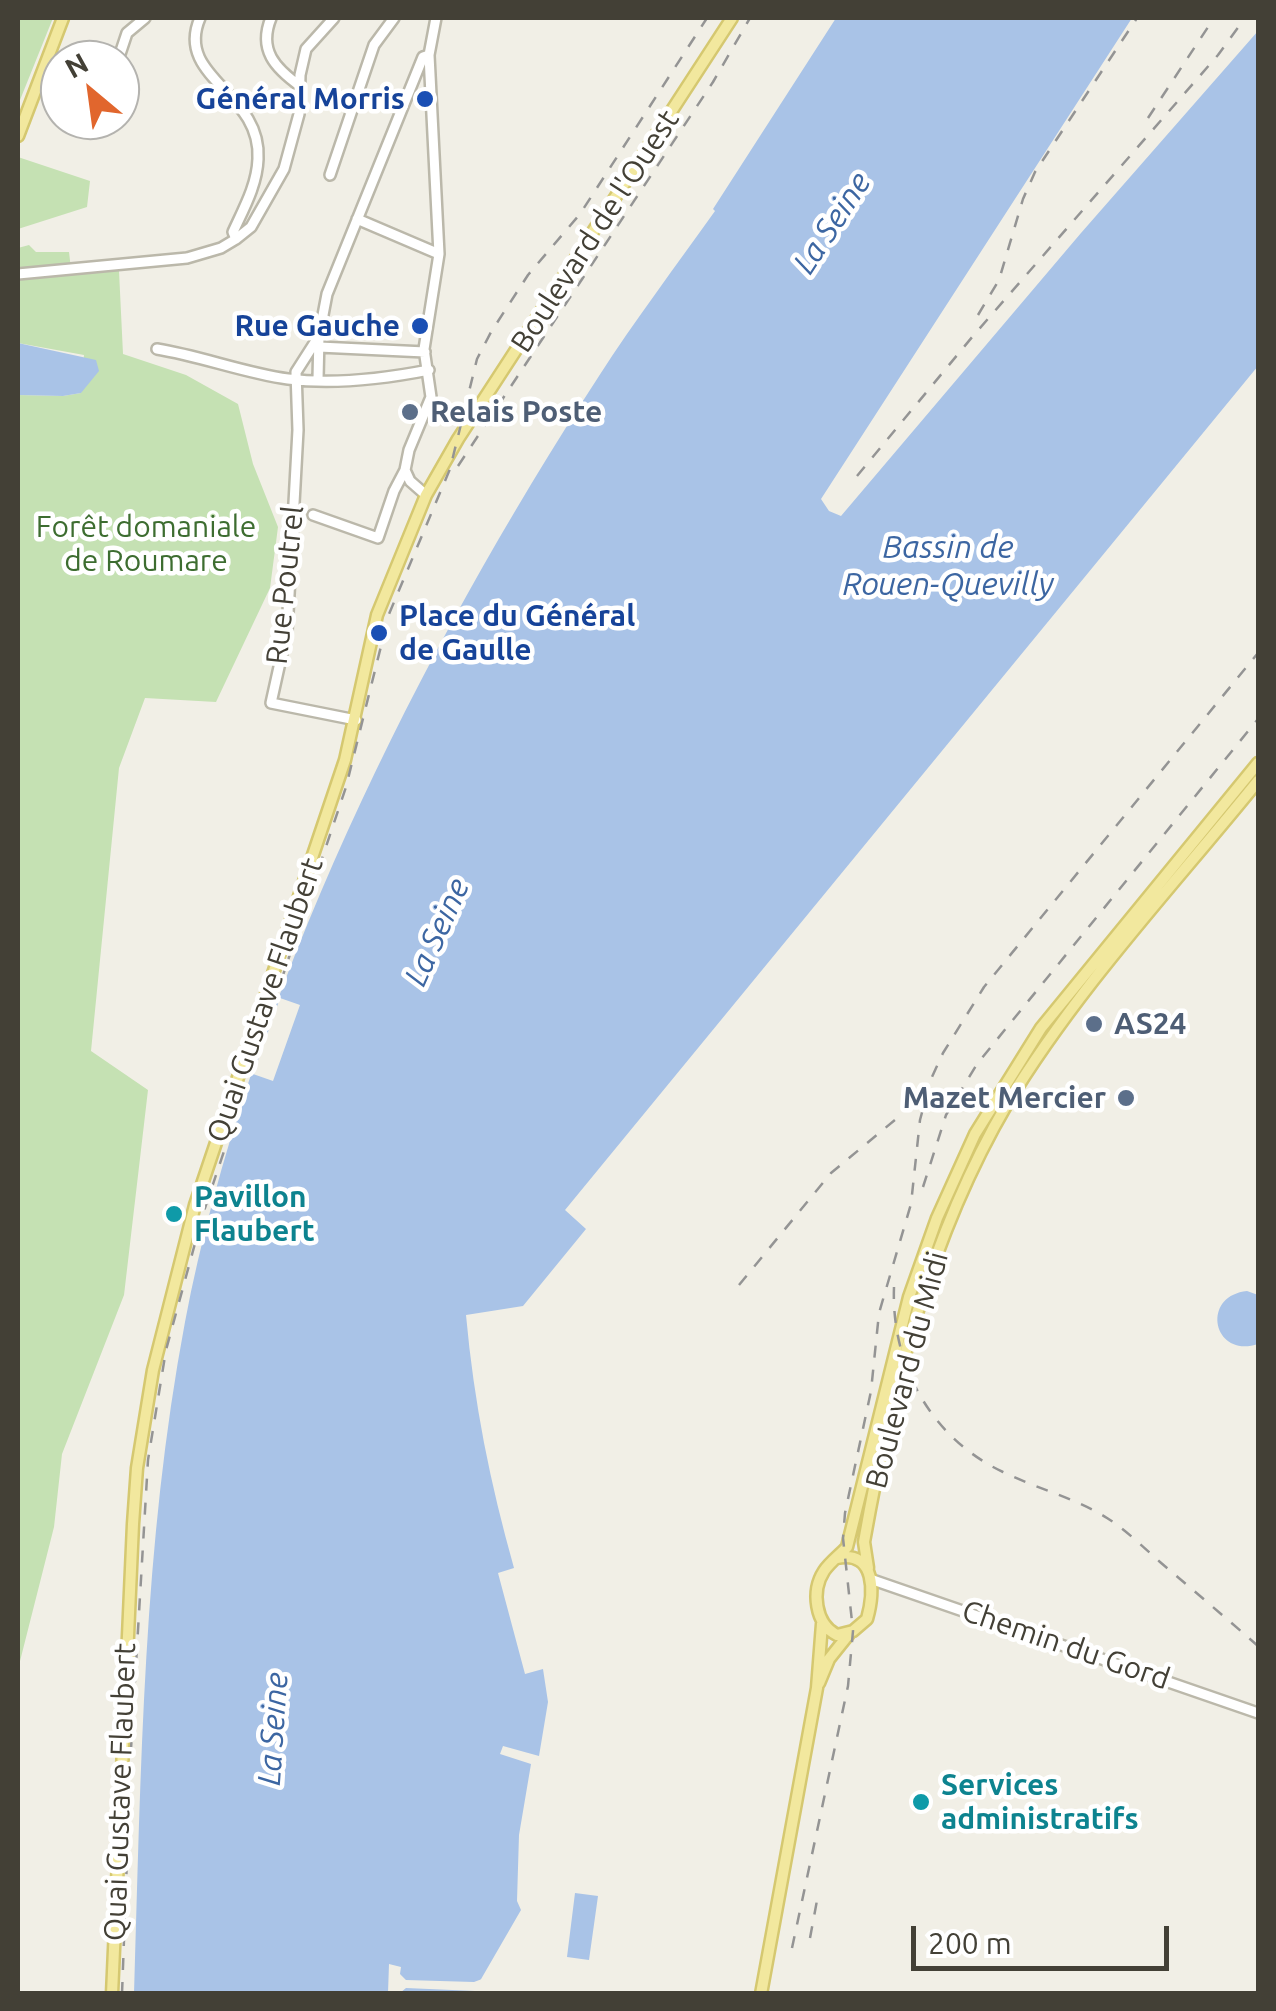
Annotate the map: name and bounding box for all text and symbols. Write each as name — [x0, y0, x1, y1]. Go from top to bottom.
north arrow — [40, 40, 140, 140]
text: N — [60, 46, 93, 84]
place label: Général Morris — [196, 81, 405, 117]
marker: Général Morris — [414, 88, 436, 110]
street label: Boulevard de l'Ouest — [503, 103, 687, 359]
water label: La Seine — [785, 165, 879, 281]
place label: Rue Gauche — [234, 308, 400, 344]
marker: Rue Gauche — [409, 315, 431, 337]
place label: Relais Poste — [430, 394, 602, 430]
marker: Relais Poste — [399, 401, 421, 423]
street label: Rue Poutrel — [259, 504, 311, 666]
park label: Forêt domaniale de Roumare — [36, 509, 256, 580]
water label: Bassin de Rouen-Quevilly — [842, 528, 1054, 603]
place label: Place du Général de Gaulle — [399, 598, 635, 668]
marker: Place du Général de Gaulle — [368, 622, 390, 644]
street label: Quai Gustave Flaubert — [199, 853, 331, 1147]
water label: La Seine — [396, 872, 478, 992]
place label: AS24 — [1114, 1006, 1187, 1042]
marker: AS24 — [1083, 1013, 1105, 1035]
place label: Mazet Mercier — [903, 1080, 1106, 1116]
marker: Mazet Mercier — [1115, 1087, 1137, 1109]
place label: Pavillon Flaubert — [194, 1179, 315, 1250]
marker: Pavillon Flaubert — [163, 1203, 185, 1225]
street label: Boulevard du Midi — [858, 1248, 956, 1492]
street label: Chemin du Gord — [957, 1593, 1175, 1697]
street label: Quai Gustave Flaubert — [97, 1642, 143, 1942]
water label: La Seine — [250, 1671, 296, 1787]
place label: Services administratifs — [941, 1767, 1139, 1838]
marker: Services administratifs — [910, 1791, 932, 1813]
scale bar — [916, 1906, 1174, 1968]
text: 200 m — [928, 1926, 1012, 1960]

